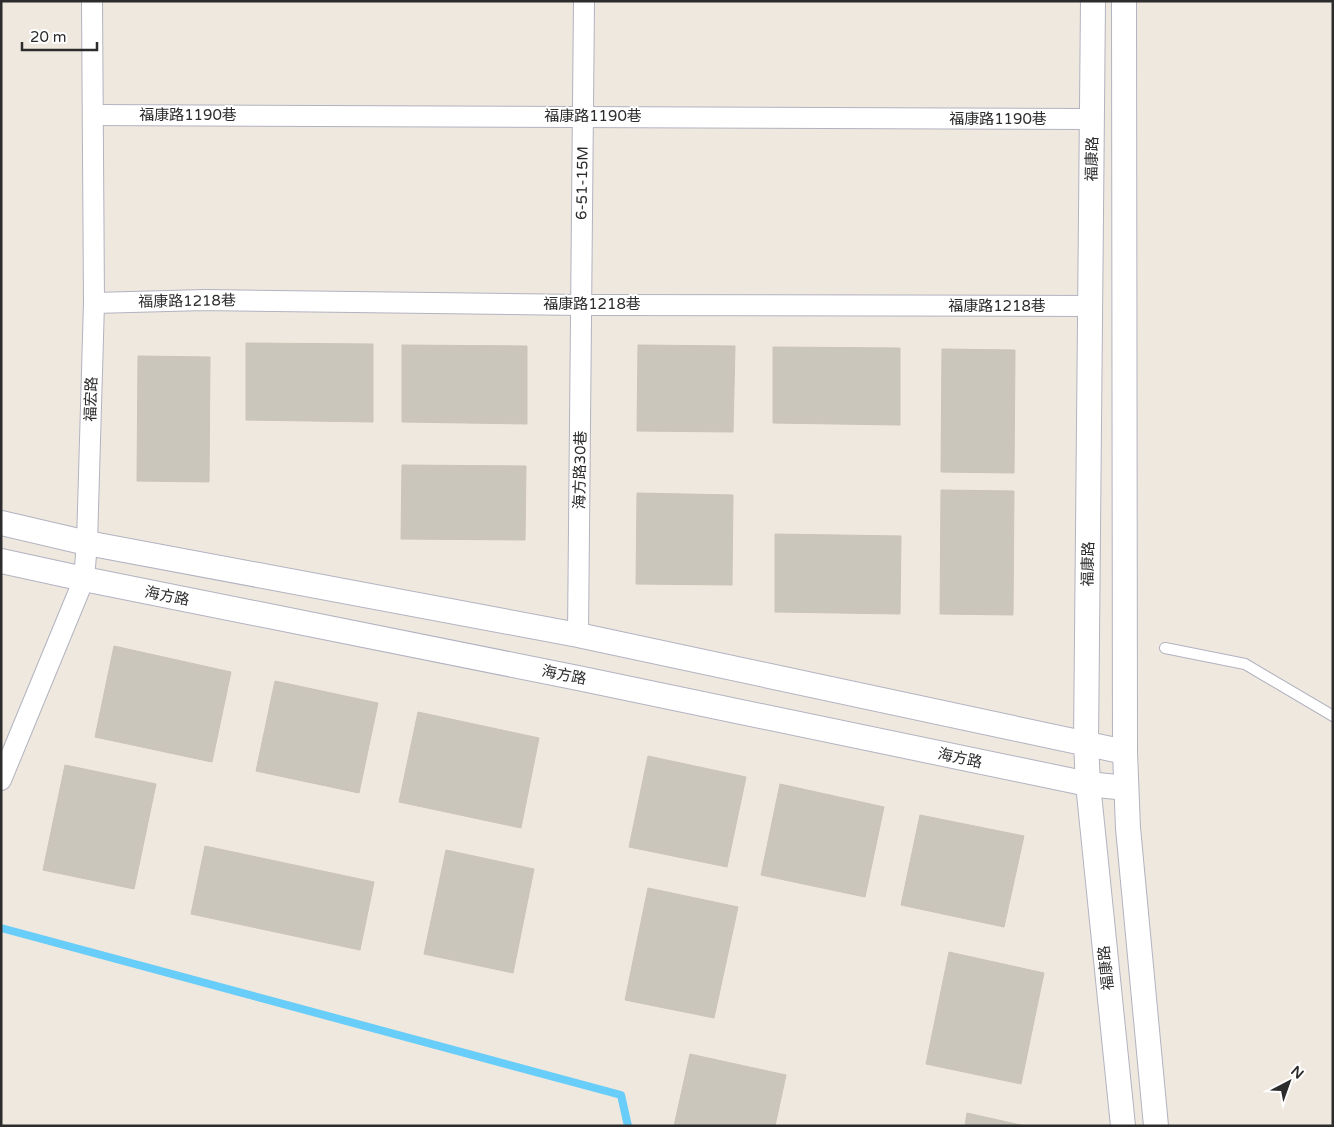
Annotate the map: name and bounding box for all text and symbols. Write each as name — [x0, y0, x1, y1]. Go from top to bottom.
scale bar — [22, 20, 98, 52]
text: 20 m — [30, 28, 67, 46]
street label: 福康路1190巷 — [139, 106, 237, 124]
street label: 福康路1190巷 — [544, 107, 642, 125]
street label: 福康路1190巷 — [949, 110, 1047, 128]
street label: 福康路 — [1083, 136, 1101, 182]
street label: 6-51-15M — [572, 146, 592, 220]
street label: 福康路1218巷 — [138, 291, 236, 311]
street label: 福康路1218巷 — [543, 295, 641, 313]
street label: 福康路1218巷 — [948, 297, 1046, 315]
street label: 福宏路 — [81, 376, 101, 422]
street label: 海方路30巷 — [570, 430, 590, 510]
street label: 福康路 — [1079, 541, 1097, 587]
street label: 海方路 — [143, 583, 191, 609]
street label: 海方路 — [540, 662, 588, 688]
street label: 海方路 — [936, 745, 984, 771]
street label: 福康路 — [1095, 945, 1117, 991]
north arrow — [1264, 1057, 1314, 1107]
text: N — [1287, 1062, 1307, 1083]

